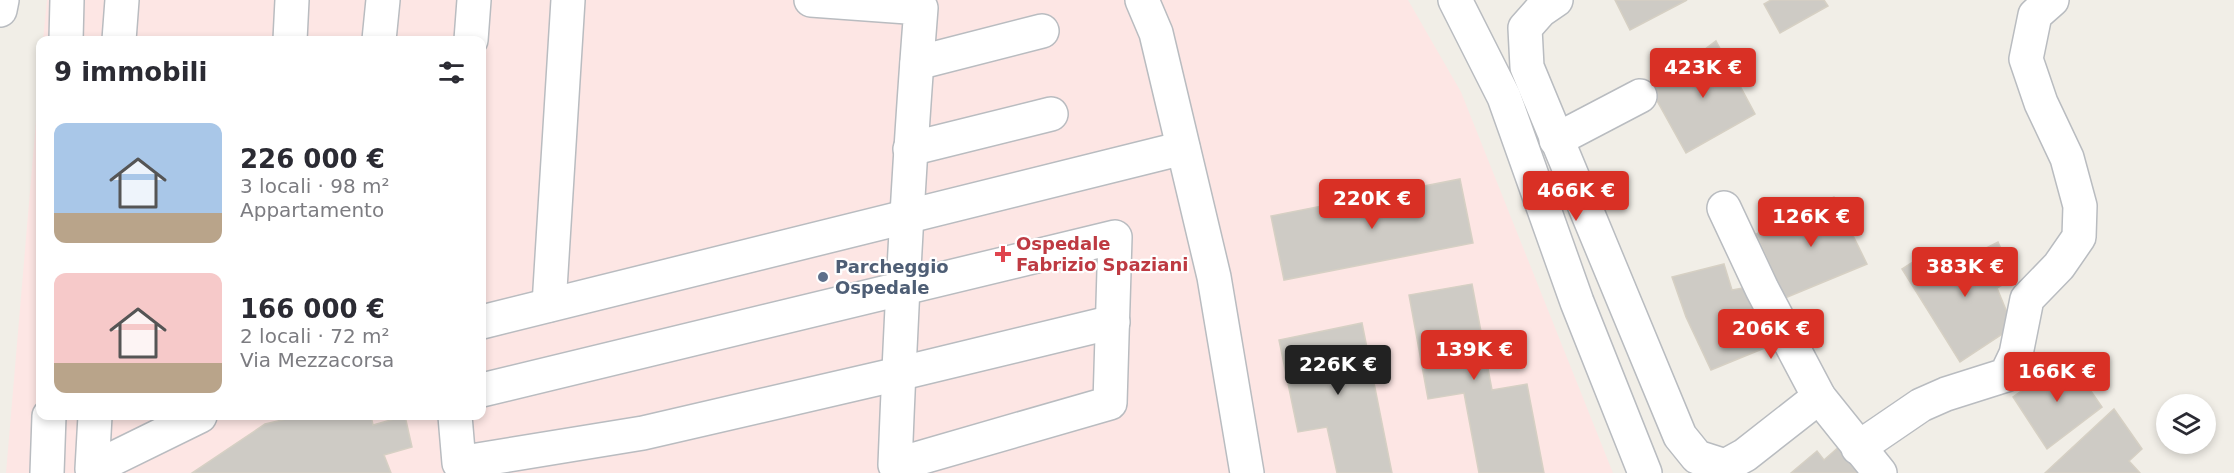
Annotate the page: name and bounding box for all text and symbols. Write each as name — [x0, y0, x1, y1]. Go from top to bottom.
pin: 423K € — [1654, 48, 1752, 99]
text: 423K € — [1664, 55, 1742, 79]
icon: filters — [435, 56, 468, 89]
text: 9 immobili — [54, 57, 207, 87]
text: 226 000 € — [240, 144, 385, 174]
icon: home — [102, 147, 174, 219]
pin: 466K € — [1527, 171, 1625, 222]
text: 3 locali · 98 m² — [240, 174, 390, 198]
text: 466K € — [1537, 178, 1615, 202]
pin: 220K € — [1323, 179, 1421, 230]
text: 220K € — [1333, 186, 1411, 210]
pin: 126K € — [1762, 197, 1860, 248]
text: Appartamento — [240, 198, 384, 222]
text: 126K € — [1772, 204, 1850, 228]
place label: Ospedale Fabrizio Spaziani — [1016, 233, 1188, 275]
marker: Ospedale Fabrizio Spaziani — [994, 245, 1012, 263]
pin: 383K € — [1916, 247, 2014, 298]
text: 383K € — [1926, 254, 2004, 278]
place label: Parcheggio Ospedale — [835, 256, 949, 298]
marker: Parcheggio Ospedale — [816, 270, 830, 284]
text: 166 000 € — [240, 294, 385, 324]
icon: home — [102, 297, 174, 369]
pin: 206K € — [1722, 309, 1820, 360]
text: 206K € — [1732, 316, 1810, 340]
text: 2 locali · 72 m² — [240, 324, 390, 348]
pin: 139K € — [1425, 330, 1523, 381]
text: 139K € — [1435, 337, 1513, 361]
pin: 226K € — [1289, 345, 1387, 396]
text: Via Mezzacorsa — [240, 348, 394, 372]
text: 226K € — [1299, 352, 1377, 376]
pin: 166K € — [2008, 352, 2106, 403]
text: 166K € — [2018, 359, 2096, 383]
map controls — [2156, 394, 2216, 454]
button: layers — [2156, 394, 2216, 454]

